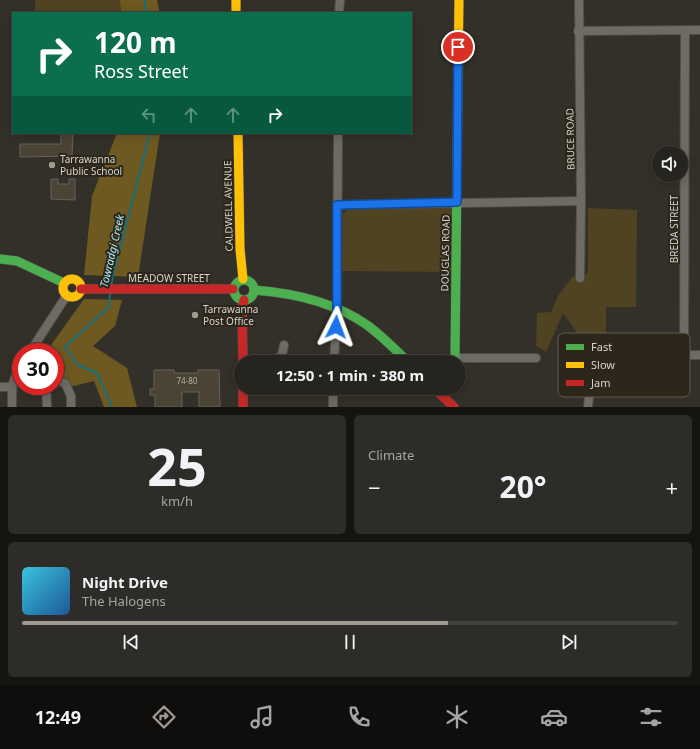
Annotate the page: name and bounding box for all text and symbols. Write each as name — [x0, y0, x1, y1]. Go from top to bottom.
text: 120 m — [94, 23, 177, 61]
icon: right — [28, 28, 80, 80]
pin — [441, 30, 475, 64]
icon: arrive — [447, 36, 469, 58]
text: Ross Street — [94, 59, 188, 83]
icon: left — [138, 104, 160, 126]
icon: ahead — [180, 104, 202, 126]
icon: ahead — [222, 104, 244, 126]
icon: right — [264, 104, 286, 126]
street label: BRUCE ROAD — [562, 108, 578, 170]
map controls — [652, 146, 688, 182]
button: sound — [652, 146, 688, 182]
place label: Tarrawanna Public School — [60, 152, 122, 178]
marker: Tarrawanna Public School — [47, 160, 57, 170]
street label: CALDWELL AVENUE — [220, 160, 236, 252]
street label: BREDA STREET — [667, 194, 681, 263]
water label: Towradgi Creek — [96, 212, 127, 289]
street label: DOUGLAS ROAD — [437, 214, 453, 292]
street label: MEADOW STREET — [128, 271, 210, 285]
place label: Tarrawanna Post Office — [203, 302, 258, 328]
position arrow — [315, 306, 357, 348]
marker: Tarrawanna Post Office — [190, 310, 200, 320]
legend — [558, 333, 690, 397]
text: Fast — [591, 339, 612, 354]
speed limit sign: 30 — [12, 343, 64, 395]
text: Slow — [591, 357, 615, 372]
text: 12:50 · 1 min · 380 m — [276, 365, 424, 385]
house number: 74-80 — [177, 375, 198, 386]
text: Jam — [590, 375, 610, 390]
text: 25 — [147, 430, 207, 501]
text: Climate — [368, 446, 414, 464]
text: 20° — [499, 466, 547, 507]
text: − — [368, 472, 381, 502]
text: + — [665, 472, 678, 502]
text: km/h — [161, 492, 193, 510]
text: Night Drive — [82, 572, 168, 592]
text: The Halogens — [82, 592, 166, 610]
icon: previous — [120, 631, 142, 653]
icon: pause — [339, 631, 361, 653]
icon: next — [558, 631, 580, 653]
icon: directions — [150, 703, 178, 731]
icon: music — [248, 703, 276, 731]
icon: phone — [345, 703, 373, 731]
icon: climate — [443, 703, 471, 731]
icon: car — [540, 703, 568, 731]
icon: filters — [637, 703, 665, 731]
text: 12:49 — [35, 705, 81, 729]

